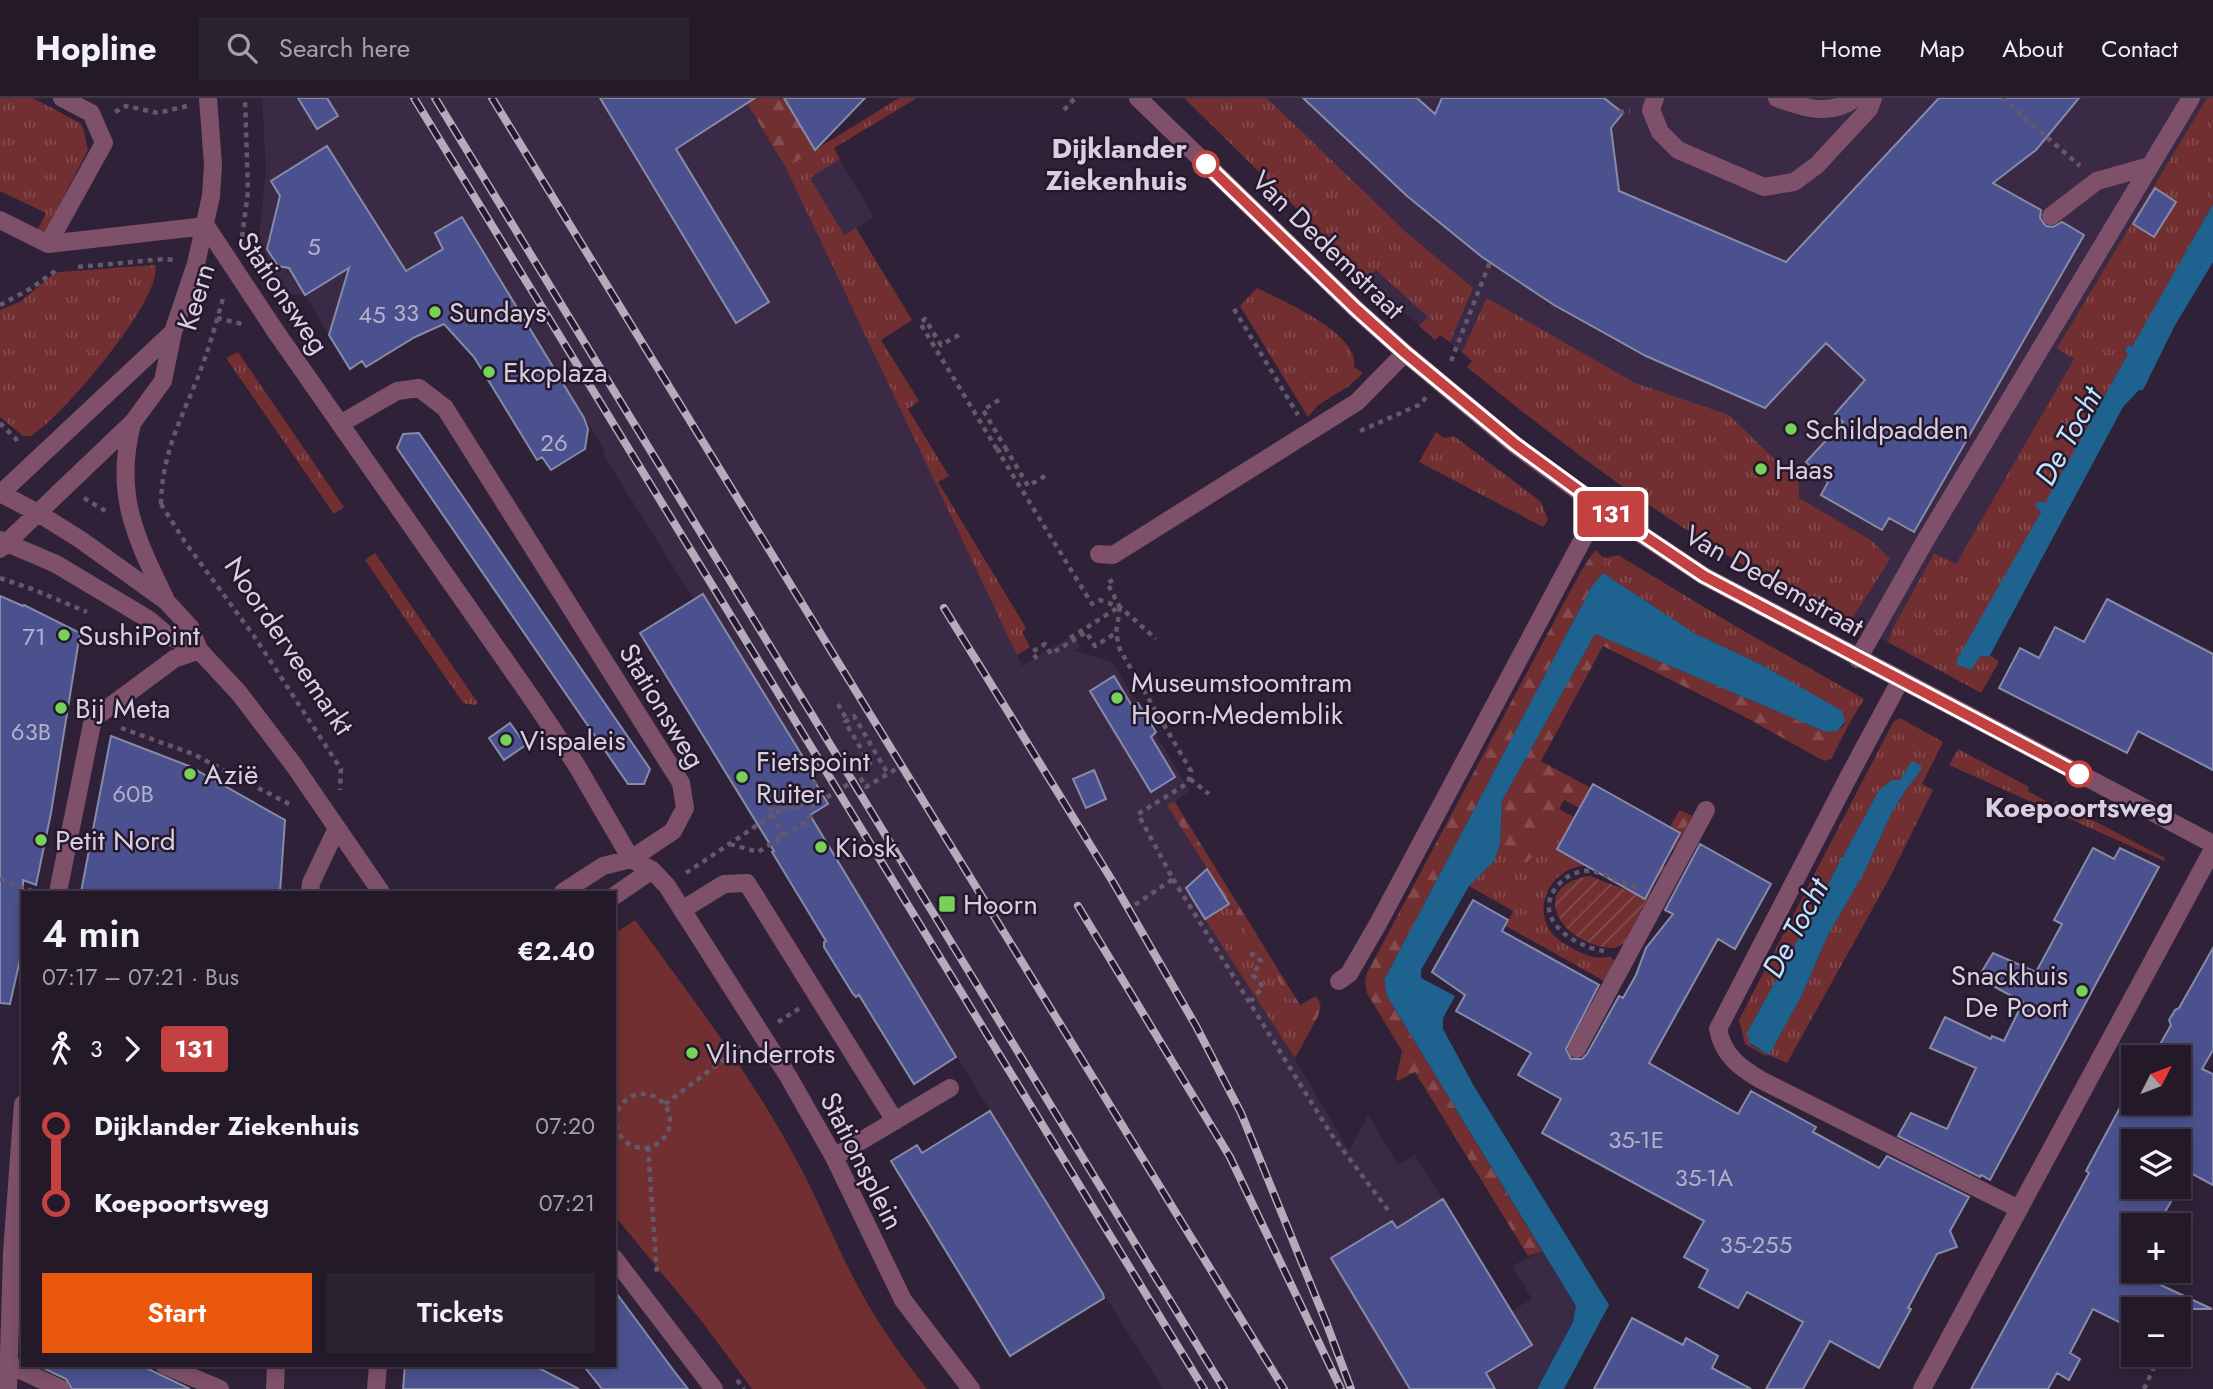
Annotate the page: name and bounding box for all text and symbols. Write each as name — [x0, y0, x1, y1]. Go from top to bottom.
search box — [199, 17, 689, 80]
text: Hopline — [35, 25, 157, 72]
icon: search — [223, 29, 261, 67]
text: Search here — [279, 29, 410, 67]
text: Home — [1820, 31, 1882, 66]
text: Map — [1920, 31, 1964, 66]
text: About — [2002, 31, 2063, 66]
text: Contact — [2101, 31, 2178, 66]
place label: Dijklander Ziekenhuis — [1045, 128, 1187, 201]
marker: Dijklander Ziekenhuis — [1193, 151, 1219, 177]
street label: Van Dedemstraat — [1242, 161, 1414, 329]
street label: Stationsweg — [227, 224, 339, 362]
house number: 5 — [307, 229, 321, 264]
street label: Keern — [166, 258, 226, 336]
place label: Sundays — [449, 292, 547, 333]
house number: 33 — [393, 295, 419, 330]
house number: 45 — [358, 297, 386, 332]
marker: Sundays — [427, 304, 443, 320]
place label: Ekoplaza — [503, 352, 608, 393]
marker: Ekoplaza — [481, 364, 497, 380]
water label: De Tocht — [2023, 377, 2114, 493]
place label: Schildpadden — [1805, 409, 1969, 450]
marker: Schildpadden — [1783, 421, 1799, 437]
house number: 26 — [540, 425, 568, 460]
place label: Haas — [1775, 449, 1833, 490]
marker: Haas — [1753, 461, 1769, 477]
line badge: 131 — [1571, 491, 1651, 537]
text: 131 — [1591, 496, 1631, 531]
street label: Van Dedemstraat — [1677, 515, 1871, 647]
street label: Noorderveemarkt — [214, 549, 364, 744]
place label: SushiPoint — [78, 615, 200, 656]
house number: 71 — [22, 619, 46, 654]
marker: SushiPoint — [56, 627, 72, 643]
street label: Stationsweg — [608, 636, 716, 776]
place label: Museumstoomtram Hoorn-Medemblik — [1131, 662, 1353, 735]
place label: Bij Meta — [75, 688, 171, 729]
marker: Museumstoomtram Hoorn-Medemblik — [1109, 690, 1125, 706]
marker: Bij Meta — [53, 700, 69, 716]
house number: 63B — [11, 714, 51, 749]
place label: Vispaleis — [520, 720, 626, 761]
marker: Vispaleis — [498, 732, 514, 748]
place label: Fietspoint Ruiter — [756, 741, 870, 814]
place label: Azië — [204, 754, 258, 795]
marker: Koepoortsweg — [2066, 761, 2092, 787]
marker: Azië — [182, 766, 198, 782]
marker: Fietspoint Ruiter — [734, 769, 750, 785]
house number: 60B — [112, 776, 154, 811]
place label: Koepoortsweg — [1985, 787, 2173, 828]
place label: Petit Nord — [55, 820, 176, 861]
place label: Kiosk — [835, 827, 898, 868]
marker: Petit Nord — [33, 832, 49, 848]
marker: Kiosk — [813, 839, 829, 855]
water label: De Tocht — [1751, 869, 1840, 985]
place label: Hoorn — [963, 884, 1038, 925]
marker: Hoorn — [937, 894, 957, 914]
text: 4 min — [42, 906, 141, 961]
text: €2.40 — [517, 932, 595, 970]
place label: Snackhuis De Poort — [1951, 955, 2068, 1028]
text: 07:17 – 07:21 · Bus — [42, 960, 239, 994]
marker: Snackhuis De Poort — [2074, 983, 2090, 999]
icon: walk — [42, 1030, 80, 1068]
icon: forward — [113, 1030, 151, 1068]
text: 131 — [175, 1031, 214, 1066]
text: 3 — [90, 1032, 103, 1066]
place label: Vlinderrots — [706, 1033, 835, 1074]
marker: Vlinderrots — [684, 1045, 700, 1061]
north arrow — [2121, 1045, 2191, 1115]
map controls — [2121, 1045, 2191, 1367]
street label: Stationsplein — [810, 1085, 914, 1237]
text: Dijklander Ziekenhuis — [94, 1107, 359, 1145]
text: 07:20 — [535, 1109, 595, 1143]
house number: 35-1E — [1608, 1122, 1664, 1157]
button: layers — [2121, 1129, 2191, 1199]
house number: 35-1A — [1675, 1160, 1733, 1195]
text: Koepoortsweg — [94, 1184, 269, 1222]
text: 07:21 — [539, 1186, 595, 1220]
button: + — [2121, 1213, 2191, 1283]
house number: 35-255 — [1720, 1227, 1792, 1262]
button: Start — [42, 1273, 312, 1353]
button: Tickets — [326, 1273, 595, 1353]
button: − — [2121, 1297, 2191, 1367]

